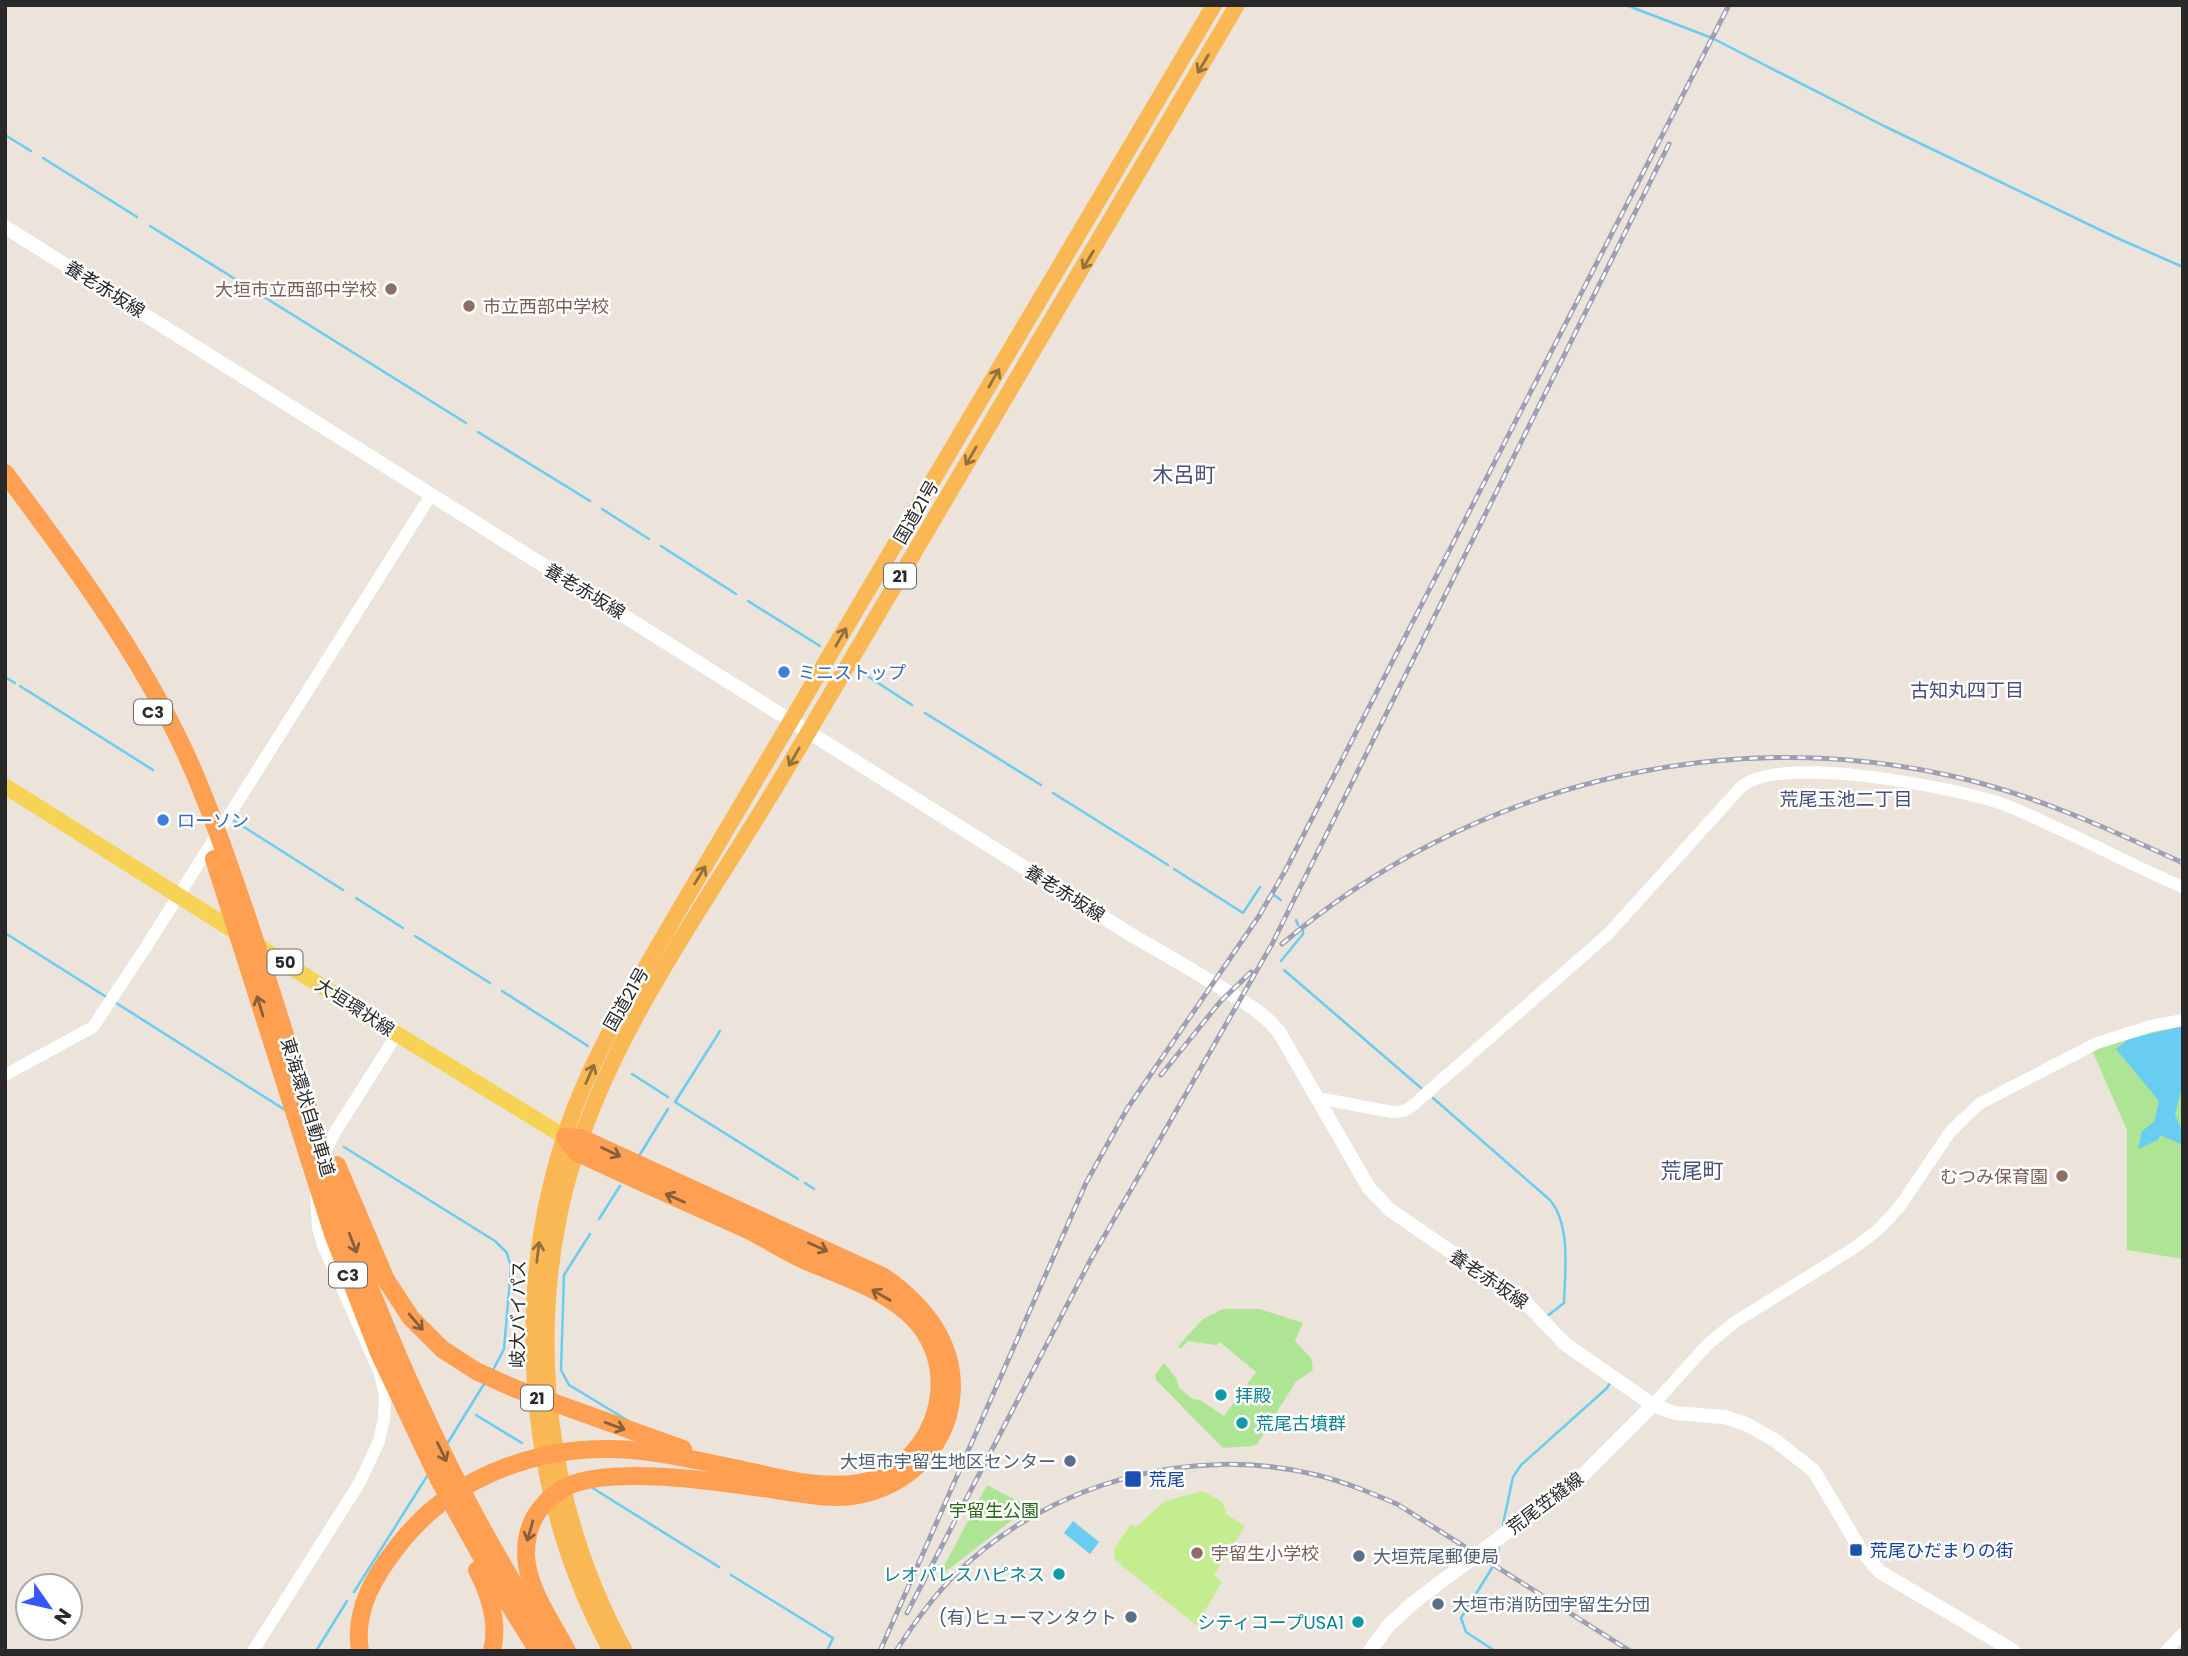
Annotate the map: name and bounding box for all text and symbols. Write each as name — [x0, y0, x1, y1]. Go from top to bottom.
one-way arrow — [1196, 53, 1209, 74]
one-way arrow — [1080, 250, 1094, 270]
street label: 養老赤坂線 — [60, 255, 150, 323]
place label: 大垣市立西部中学校 — [215, 277, 377, 302]
marker: 大垣市立西部中学校 — [383, 281, 399, 297]
place label: 市立西部中学校 — [483, 294, 609, 319]
marker: 市立西部中学校 — [461, 298, 477, 314]
one-way arrow — [987, 368, 1001, 388]
one-way arrow — [964, 445, 978, 465]
district label: 木呂町 — [1153, 460, 1216, 489]
street label: 国道21号 — [888, 475, 944, 549]
street label: 養老赤坂線 — [540, 557, 630, 625]
road number: 21 — [884, 564, 916, 589]
one-way arrow — [834, 627, 848, 647]
place label: ミニストップ — [798, 660, 906, 685]
marker: ミニストップ — [776, 664, 792, 680]
district label: 古知丸四丁目 — [1910, 677, 2024, 704]
road number: C3 — [134, 699, 172, 724]
one-way arrow — [787, 747, 801, 767]
district label: 荒尾玉池二丁目 — [1779, 786, 1913, 813]
place label: ローソン — [177, 808, 249, 833]
marker: ローソン — [155, 812, 171, 828]
street label: 養老赤坂線 — [1020, 859, 1110, 927]
one-way arrow — [693, 865, 707, 885]
road number: 50 — [268, 950, 302, 974]
street label: 国道21号 — [598, 962, 654, 1036]
street label: 大垣環状線 — [310, 972, 400, 1042]
one-way arrow — [253, 995, 266, 1017]
street label: 東海環状自動車道 — [275, 1034, 341, 1180]
one-way arrow — [584, 1064, 597, 1085]
one-way arrow — [600, 1146, 621, 1159]
district label: 荒尾町 — [1661, 1156, 1724, 1185]
place label: むつみ保育園 — [1940, 1164, 2048, 1189]
marker: むつみ保育園 — [2054, 1168, 2070, 1184]
one-way arrow — [665, 1191, 687, 1204]
one-way arrow — [347, 1232, 360, 1254]
one-way arrow — [532, 1241, 545, 1264]
one-way arrow — [806, 1241, 828, 1254]
street label: 養老赤坂線 — [1445, 1243, 1533, 1315]
street label: 岐大バイパス — [505, 1260, 531, 1368]
road number: C3 — [329, 1262, 367, 1288]
one-way arrow — [872, 1288, 892, 1302]
one-way arrow — [408, 1313, 424, 1331]
place label: 拝殿 — [1235, 1383, 1271, 1408]
road number: 21 — [521, 1386, 553, 1410]
marker: 拝殿 — [1213, 1387, 1229, 1403]
place label: 荒尾古墳群 — [1256, 1411, 1346, 1436]
marker: 荒尾古墳群 — [1234, 1415, 1250, 1431]
one-way arrow — [603, 1421, 625, 1433]
one-way arrow — [435, 1441, 449, 1462]
place label: 大垣市宇留生地区センター — [840, 1449, 1056, 1474]
marker: 大垣市宇留生地区センター — [1062, 1453, 1078, 1469]
street label: 荒尾笠縫線 — [1502, 1466, 1588, 1540]
place label: 荒尾 — [1149, 1467, 1185, 1492]
marker: 荒尾 — [1123, 1469, 1143, 1489]
park label: 宇留生公園 — [949, 1498, 1039, 1523]
one-way arrow — [523, 1520, 536, 1542]
place label: 荒尾ひだまりの街 — [1870, 1538, 2014, 1563]
place label: 宇留生小学校 — [1211, 1541, 1319, 1566]
marker: 荒尾ひだまりの街 — [1848, 1542, 1864, 1558]
place label: 大垣荒尾郵便局 — [1373, 1544, 1499, 1569]
marker: 宇留生小学校 — [1189, 1545, 1205, 1561]
marker: 大垣荒尾郵便局 — [1351, 1548, 1367, 1564]
place label: レオパレスハピネス — [883, 1562, 1045, 1587]
marker: レオパレスハピネス — [1051, 1566, 1067, 1582]
north arrow — [14, 1572, 84, 1642]
place label: 大垣市消防団宇留生分団 — [1452, 1592, 1650, 1617]
marker: 大垣市消防団宇留生分団 — [1430, 1596, 1446, 1612]
text: N — [47, 1603, 78, 1630]
place label: (有)ヒューマンタクト — [939, 1605, 1117, 1630]
marker: (有)ヒューマンタクト — [1123, 1609, 1139, 1625]
place label: シティコープUSA1 — [1198, 1610, 1344, 1635]
marker: シティコープUSA1 — [1350, 1614, 1366, 1630]

